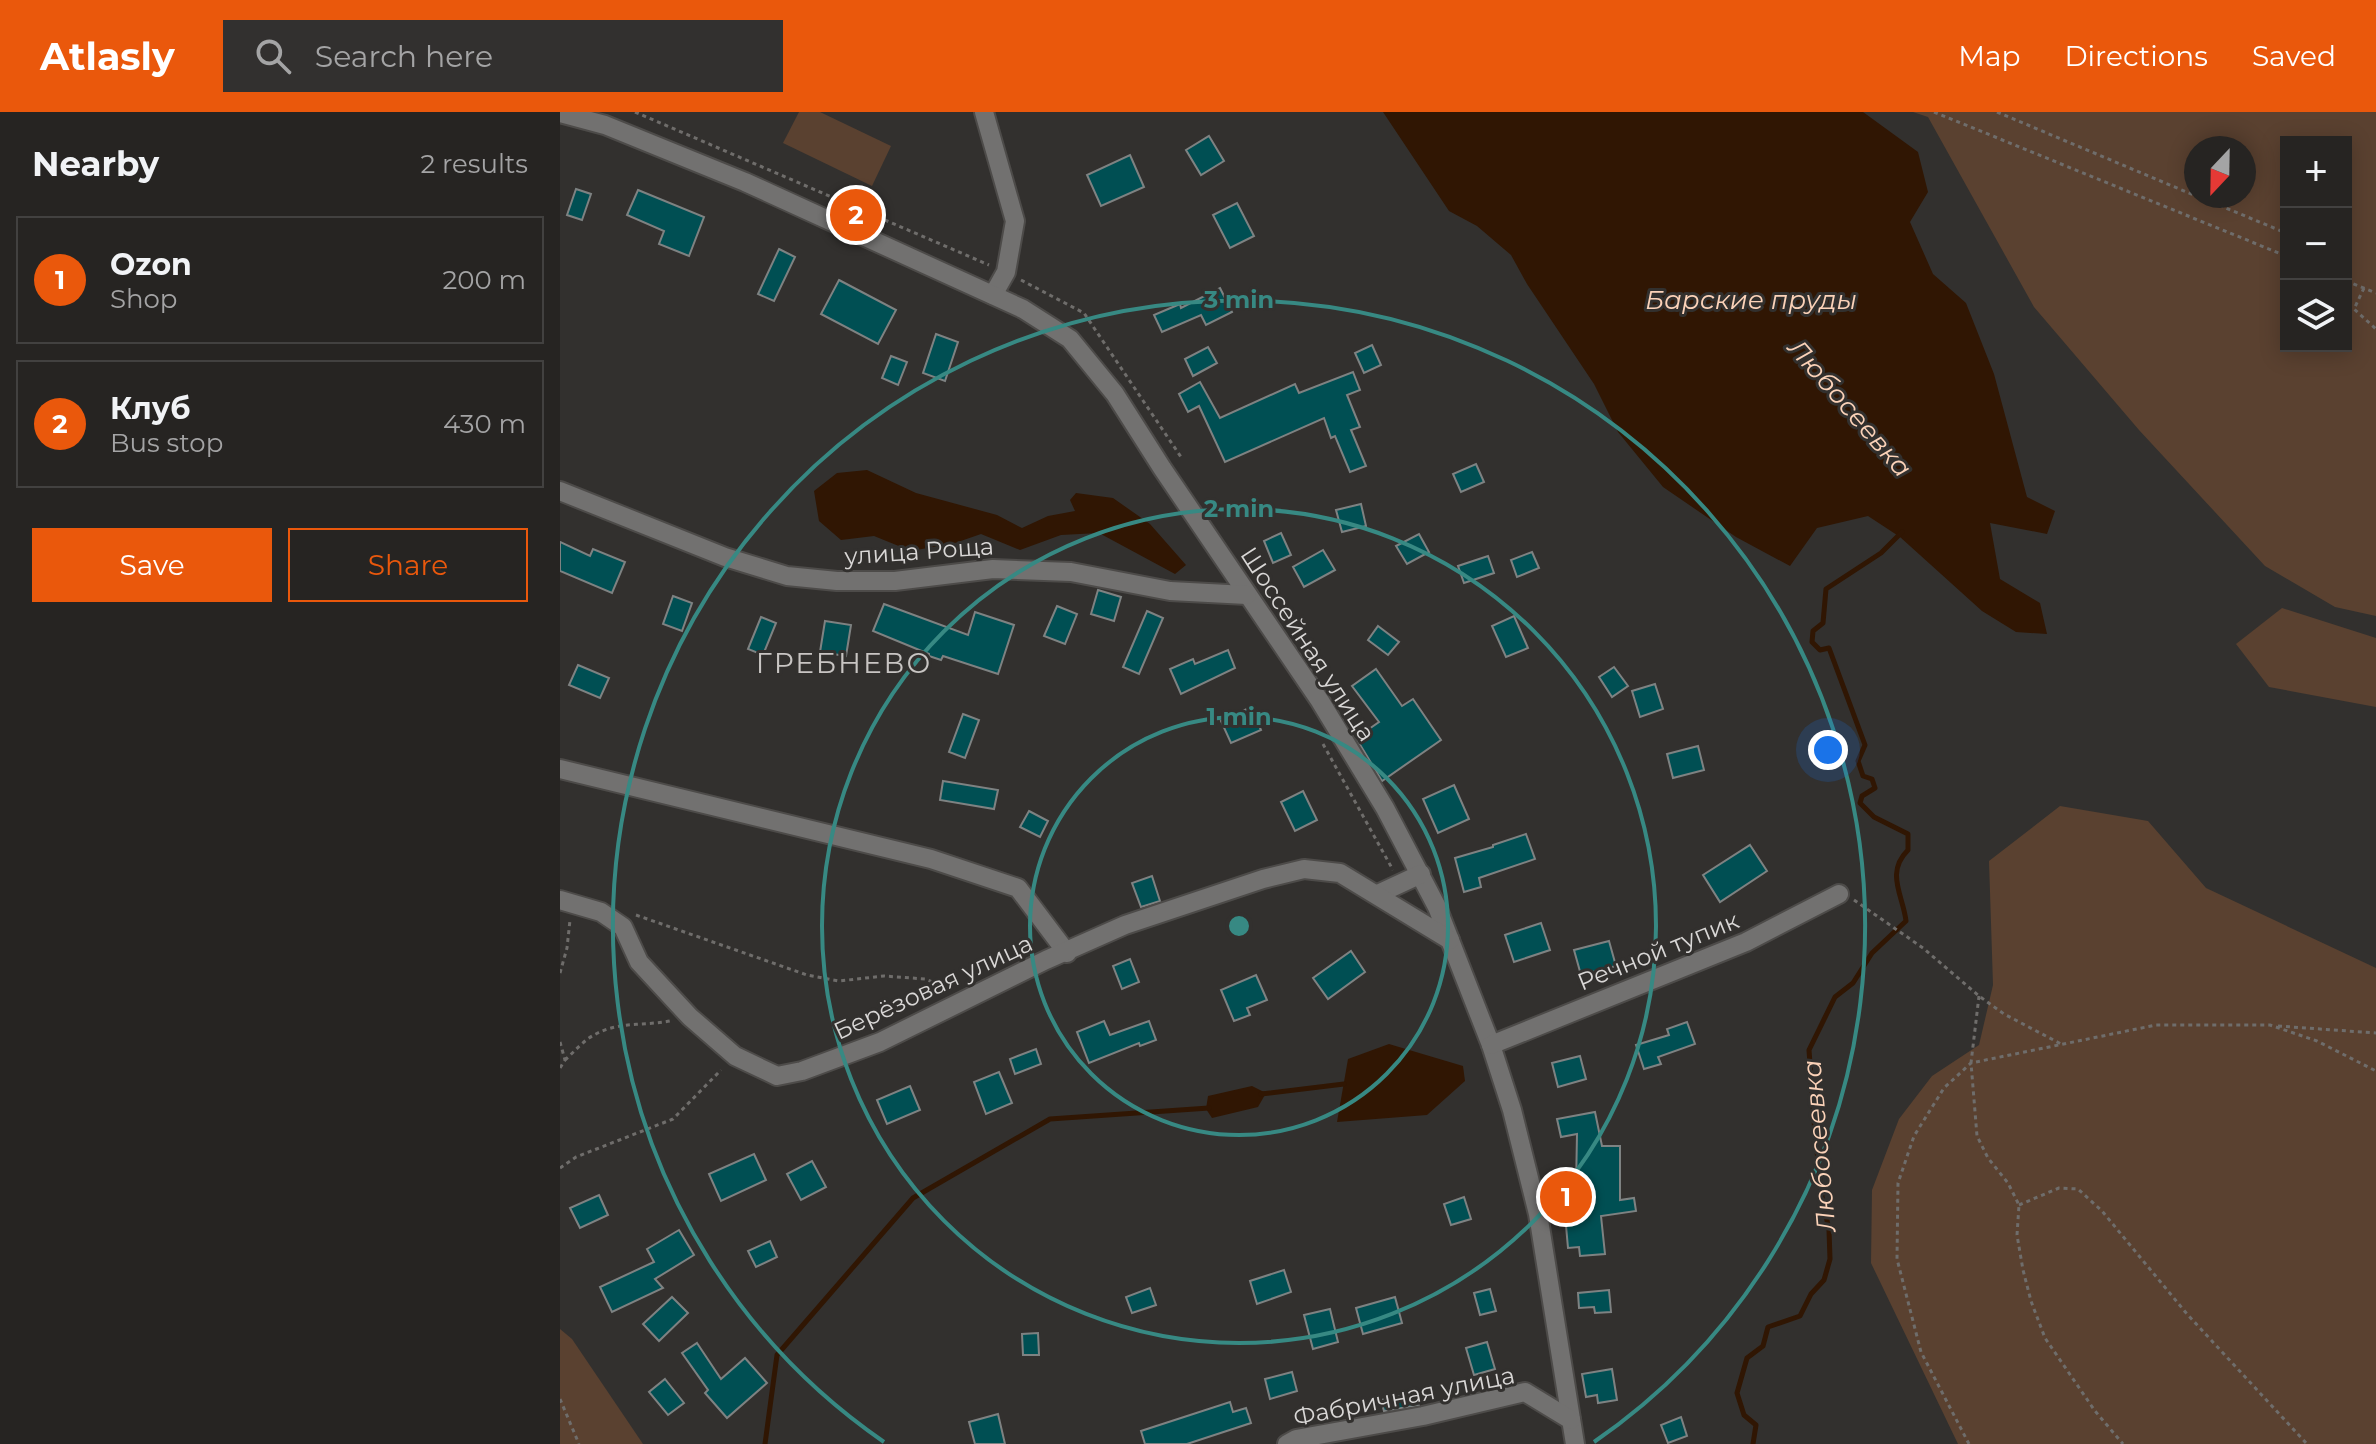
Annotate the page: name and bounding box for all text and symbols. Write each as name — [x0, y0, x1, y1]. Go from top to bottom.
search box — [223, 20, 783, 92]
text: Atlasly — [40, 33, 175, 80]
icon: search — [251, 34, 295, 78]
text: Search here — [315, 38, 493, 75]
text: Map — [1958, 39, 2020, 73]
text: Directions — [2064, 39, 2208, 73]
text: Saved — [2252, 39, 2336, 73]
north arrow — [2184, 136, 2256, 208]
map controls — [2280, 136, 2352, 352]
button: + — [2280, 136, 2352, 208]
text: Nearby — [32, 143, 159, 185]
text: 2 results — [420, 148, 528, 180]
pin: 2 — [830, 185, 882, 245]
button: − — [2280, 208, 2352, 280]
text: Ozon — [110, 246, 192, 283]
text: 1 — [55, 264, 65, 296]
text: 200 m — [442, 264, 526, 296]
button: layers — [2280, 280, 2352, 352]
text: Shop — [110, 283, 178, 315]
water label: Барские пруды — [1645, 284, 1857, 316]
text: 3 min — [1203, 285, 1274, 314]
water label: Любосеевка — [1780, 331, 1919, 484]
text: Клуб — [110, 390, 190, 427]
text: 2 — [52, 408, 68, 440]
text: 430 m — [443, 408, 526, 440]
text: Bus stop — [110, 427, 223, 459]
text: 2 min — [1204, 494, 1274, 523]
button: Save — [32, 528, 272, 602]
button: Share — [288, 528, 528, 602]
street label: улица Роща — [842, 531, 995, 571]
street label: Шоссейная улица — [1234, 542, 1382, 746]
district label: ГРЕБНЕВО — [756, 646, 932, 680]
text: 1 min — [1206, 702, 1272, 731]
your location — [1808, 730, 1848, 770]
street label: Речной тупик — [1573, 905, 1743, 997]
centre of rings — [1225, 912, 1253, 940]
street label: Берёзовая улица — [829, 928, 1037, 1046]
water label: Любосеевка — [1796, 1059, 1843, 1235]
pin: 1 — [1540, 1167, 1592, 1227]
street label: Фабричная улица — [1291, 1360, 1517, 1432]

